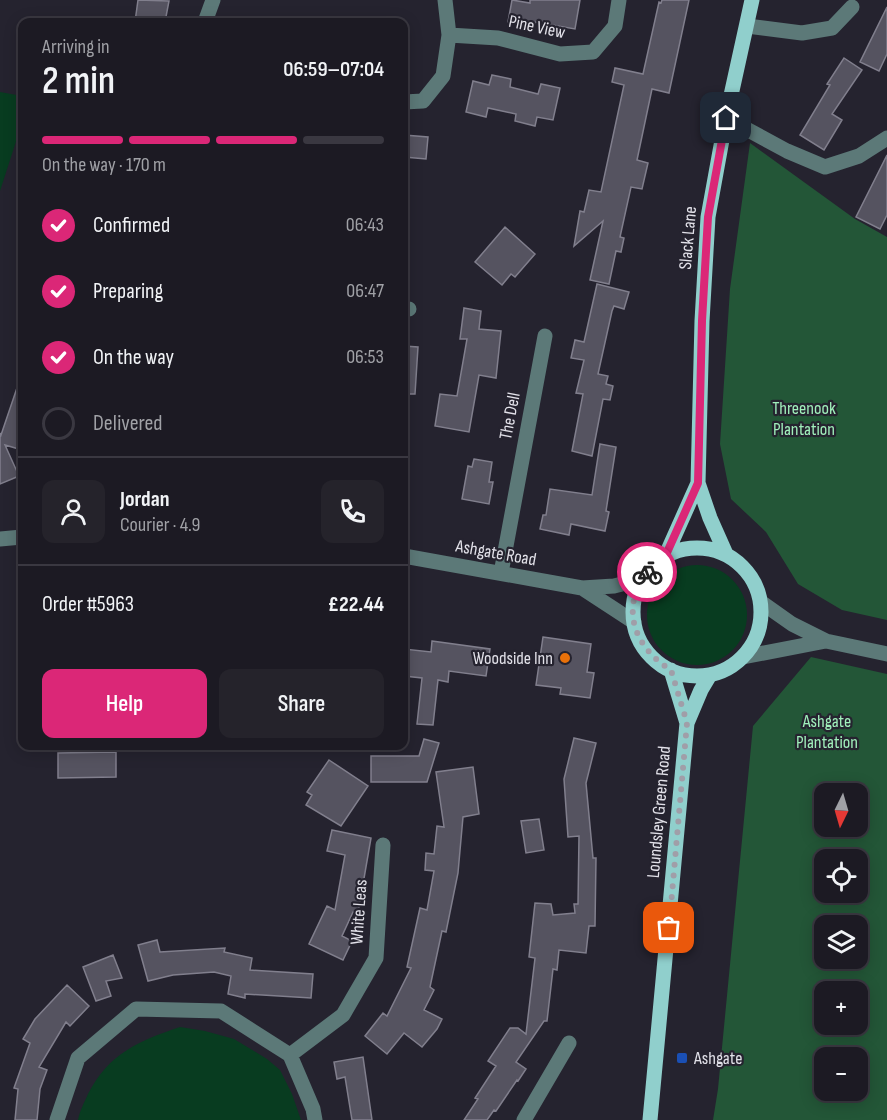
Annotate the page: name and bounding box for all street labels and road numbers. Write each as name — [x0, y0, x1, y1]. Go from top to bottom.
street label: Pine View — [507, 11, 567, 43]
street label: Slack Lane — [675, 205, 701, 271]
street label: The Dell — [495, 391, 525, 441]
street label: Ashgate Road — [453, 535, 538, 570]
street label: Loundsley Green Road — [643, 745, 675, 879]
street label: White Leas — [346, 879, 372, 945]

